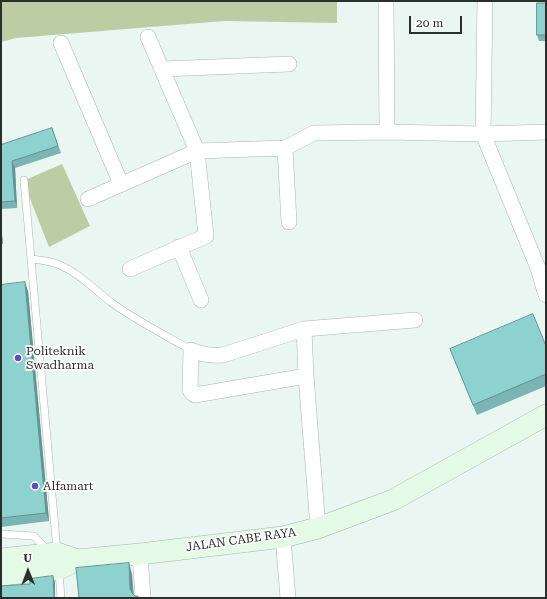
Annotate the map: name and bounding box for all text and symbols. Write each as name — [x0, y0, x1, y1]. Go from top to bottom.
scale bar — [411, 8, 464, 34]
text: 20 m — [416, 16, 443, 30]
place label: Politeknik Swadharma — [26, 344, 94, 372]
marker: Politeknik Swadharma — [13, 353, 23, 363]
place label: Alfamart — [43, 479, 93, 493]
marker: Alfamart — [30, 481, 40, 491]
street label: JALAN CABE RAYA — [185, 525, 297, 555]
north arrow — [8, 551, 48, 591]
text: U — [23, 552, 32, 565]

